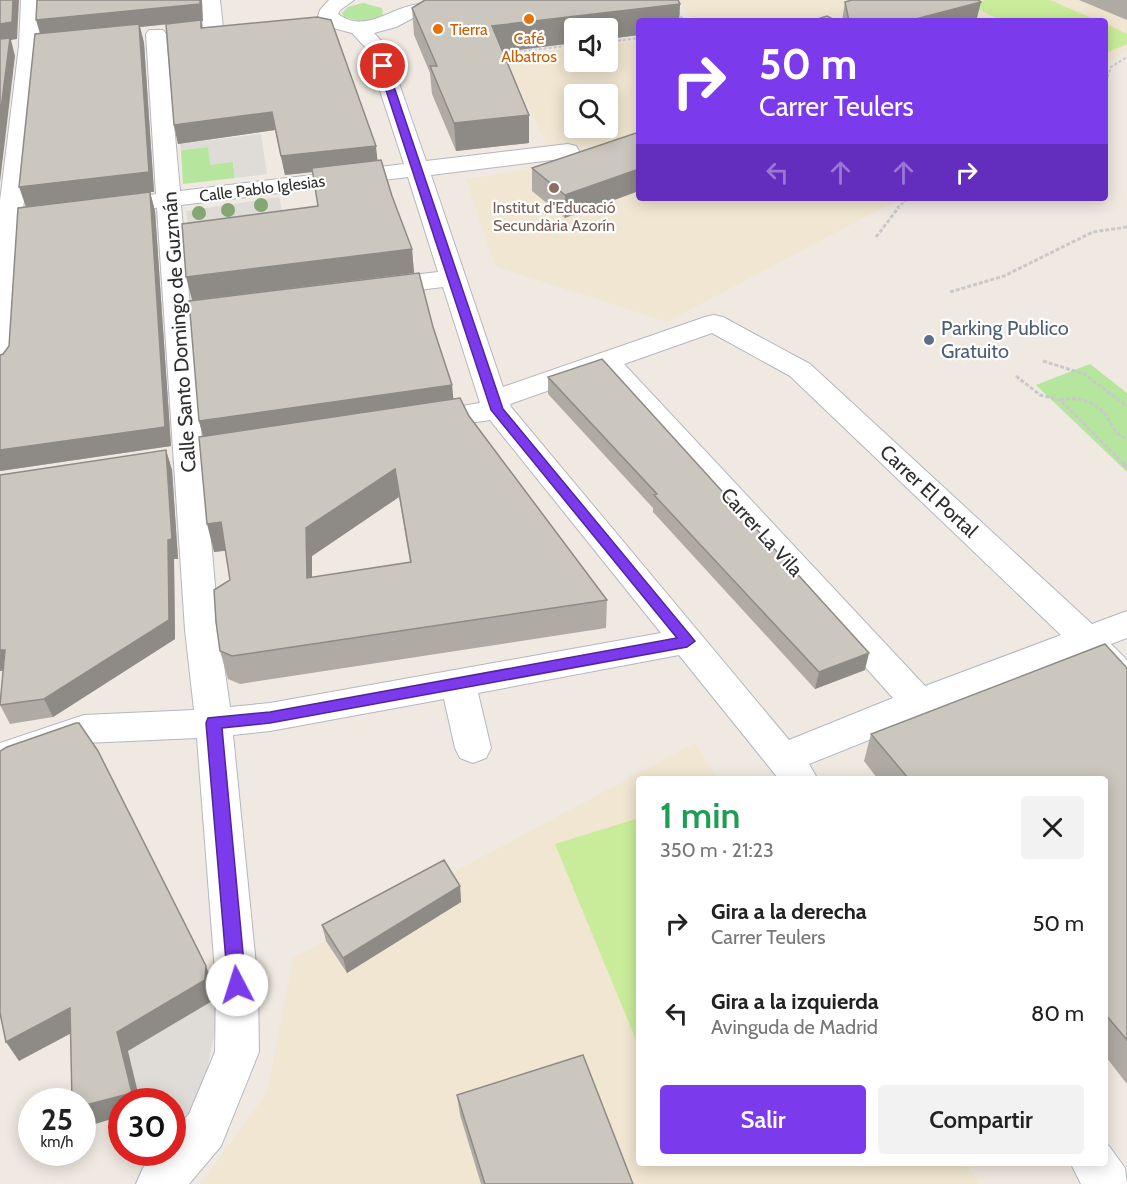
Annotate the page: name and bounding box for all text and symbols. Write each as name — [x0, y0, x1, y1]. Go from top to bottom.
marker: Café Albatros — [522, 12, 536, 26]
map controls — [564, 18, 618, 138]
button: sound — [564, 18, 618, 72]
place label: Tierra — [450, 20, 488, 39]
marker: Tierra — [431, 22, 445, 36]
place label: Café Albatros — [501, 29, 557, 66]
text: 50 m — [759, 38, 857, 90]
pin — [357, 40, 408, 91]
icon: right — [660, 42, 738, 120]
icon: arrive — [366, 49, 399, 82]
button: search — [564, 84, 618, 138]
text: Carrer Teulers — [759, 90, 914, 123]
icon: left — [761, 156, 794, 189]
icon: ahead — [824, 156, 857, 189]
icon: ahead — [887, 156, 920, 189]
icon: right — [950, 156, 983, 189]
street label: Calle Pablo Iglesias — [198, 171, 326, 206]
marker: Institut d'Educació Secundària Azorín — [547, 181, 561, 195]
street label: Calle Santo Domingo de Guzmán — [157, 191, 201, 473]
place label: Institut d'Educació Secundària Azorín — [493, 198, 616, 235]
place label: Parking Publico Gratuito — [941, 316, 1069, 363]
marker: Parking Publico Gratuito — [922, 333, 936, 347]
street label: Carrer El Portal — [875, 440, 983, 543]
street label: Carrer La Vila — [716, 483, 808, 582]
text: 1 min — [660, 793, 740, 837]
button: close — [1021, 796, 1084, 859]
text: 350 m · 21:23 — [660, 838, 774, 862]
text: Gira a la derecha — [711, 898, 867, 925]
icon: right — [660, 907, 693, 940]
text: 50 m — [1032, 910, 1084, 937]
text: Carrer Teulers — [711, 925, 826, 949]
position arrow — [205, 953, 269, 1017]
text: Gira a la izquierda — [711, 988, 879, 1015]
icon: left — [660, 997, 693, 1030]
text: 80 m — [1031, 1000, 1084, 1027]
text: Avinguda de Madrid — [711, 1015, 878, 1039]
button: Salir — [660, 1085, 866, 1154]
button: Compartir — [878, 1085, 1084, 1154]
speed limit sign: 30 — [108, 1088, 186, 1166]
text: 25 — [41, 1101, 73, 1138]
text: km/h — [41, 1133, 73, 1151]

